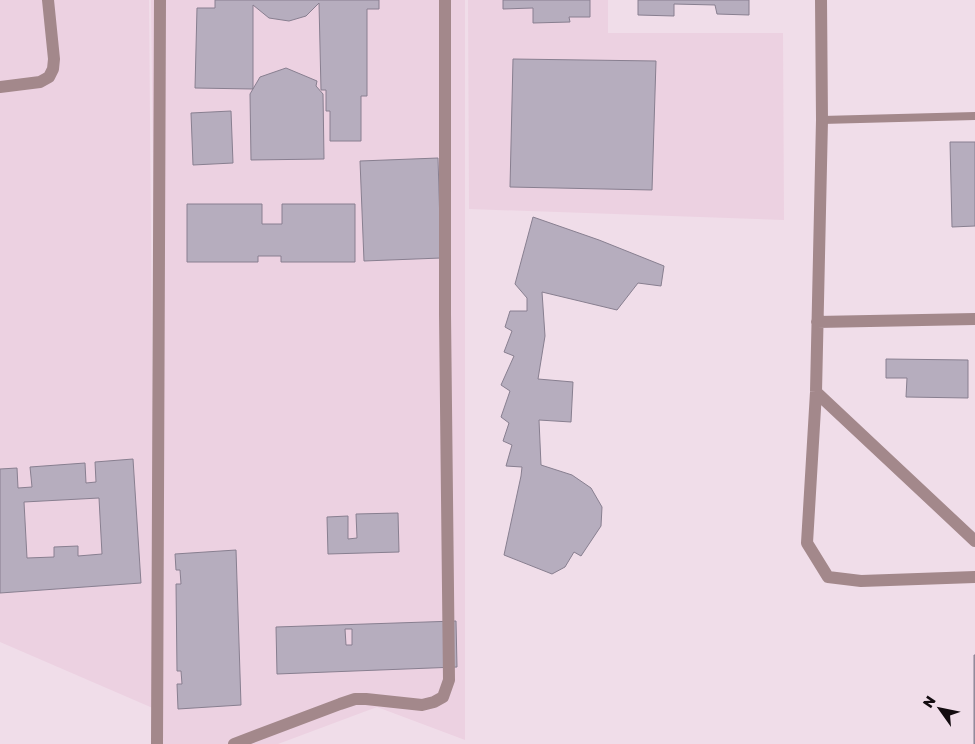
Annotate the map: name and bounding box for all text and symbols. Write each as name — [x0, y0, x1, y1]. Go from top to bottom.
north arrow — [915, 684, 965, 734]
text: N — [919, 693, 939, 711]

